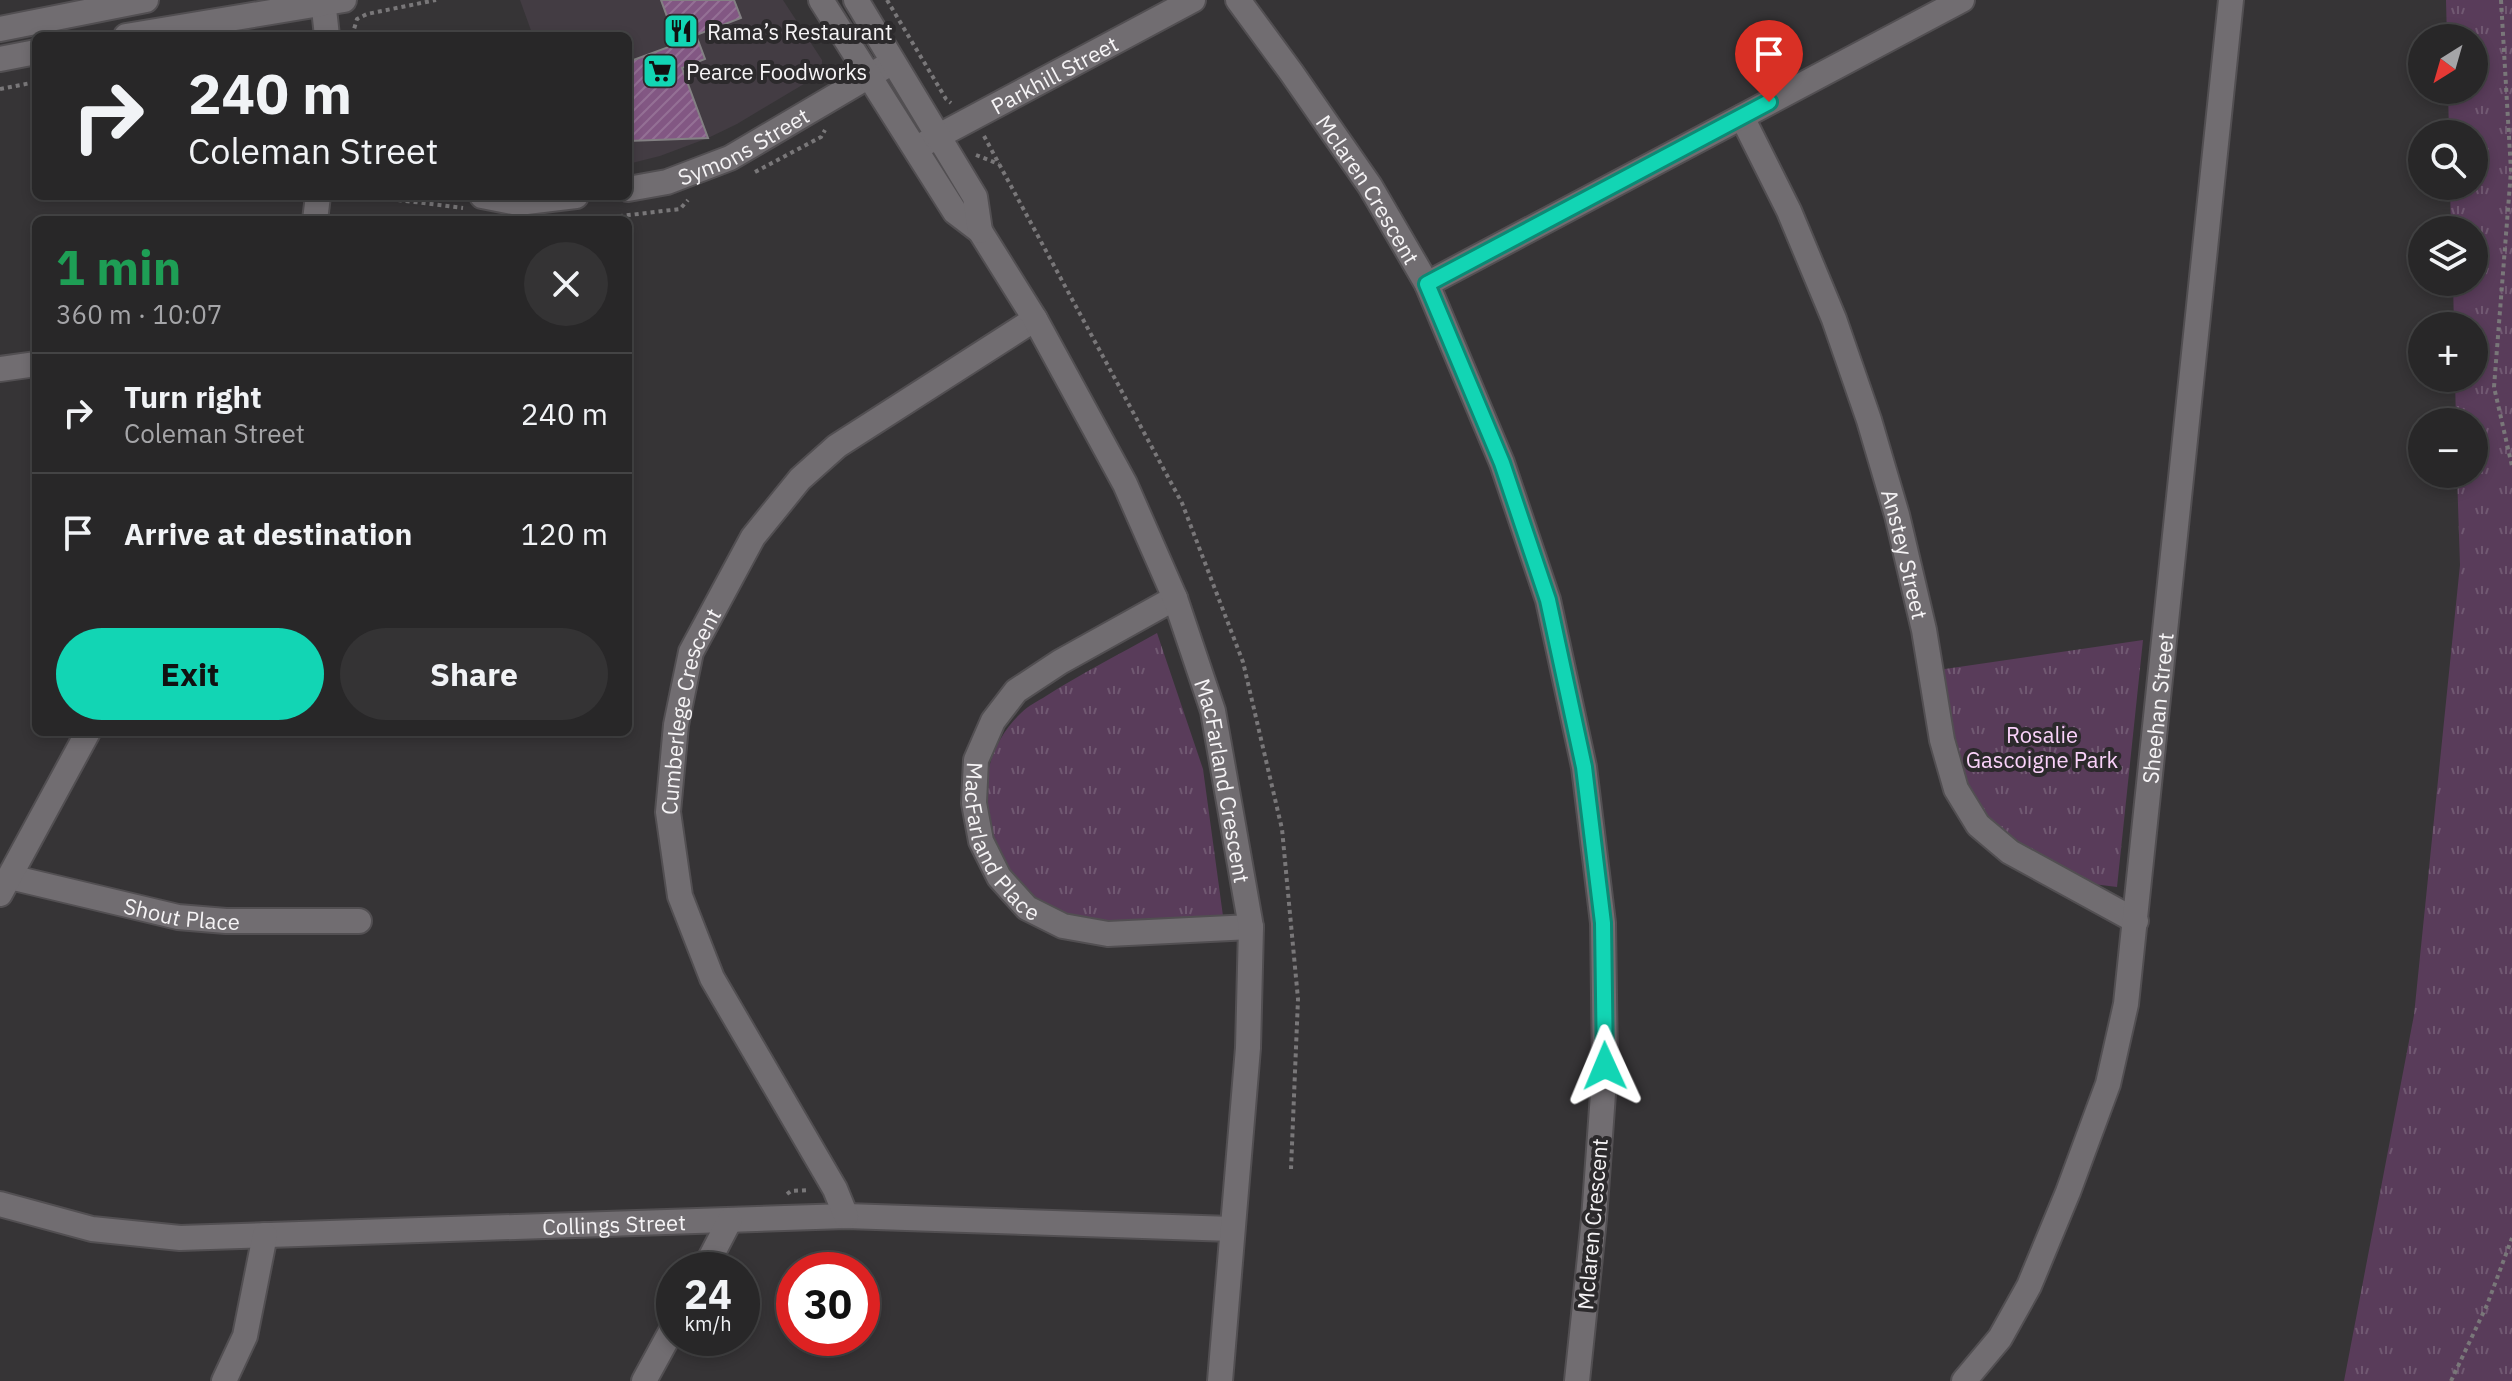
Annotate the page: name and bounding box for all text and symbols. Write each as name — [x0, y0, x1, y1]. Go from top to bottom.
restaurant icon: Rama’s Restaurant — [662, 12, 700, 50]
place label: Rama’s Restaurant — [707, 17, 893, 46]
pin — [1735, 20, 1803, 102]
north arrow — [2408, 24, 2488, 104]
map controls — [2408, 24, 2488, 488]
street label: Parkhill Street — [985, 29, 1123, 120]
icon: arrive — [1747, 32, 1791, 76]
supermarket icon: Pearce Foodworks — [641, 52, 679, 90]
text: 240 m — [188, 57, 352, 129]
place label: Pearce Foodworks — [686, 57, 867, 86]
icon: right — [56, 64, 160, 168]
street label: Symons Street — [673, 100, 814, 191]
street label: Mclaren Crescent — [1310, 109, 1427, 269]
button: search — [2408, 120, 2488, 200]
text: Coleman Street — [188, 127, 438, 174]
button: layers — [2408, 216, 2488, 296]
text: 1 min — [56, 236, 181, 298]
button: close — [524, 242, 608, 326]
text: 360 m · 10:07 — [56, 297, 222, 331]
button: + — [2408, 312, 2488, 392]
text: Turn right — [124, 377, 262, 416]
icon: right — [56, 391, 100, 435]
text: 240 m — [521, 394, 608, 433]
button: − — [2408, 408, 2488, 488]
text: Coleman Street — [124, 416, 305, 450]
street label: Anstey Street — [1876, 485, 1935, 622]
icon: arrive — [56, 511, 100, 555]
text: Arrive at destination — [124, 514, 412, 553]
text: 120 m — [521, 514, 608, 553]
street label: Cumberlege Crescent — [653, 603, 727, 816]
button: Exit — [56, 628, 324, 720]
button: Share — [340, 628, 608, 720]
street label: Sheehan Street — [2135, 631, 2179, 785]
street label: MacFarland Crescent — [1189, 675, 1257, 885]
park label: Rosalie Gascoigne Park — [1966, 720, 2119, 774]
street label: MacFarland Place — [960, 762, 1045, 927]
street label: Shout Place — [121, 890, 240, 936]
position arrow — [1563, 1024, 1647, 1108]
street label: Mclaren Crescent — [1570, 1137, 1614, 1311]
street label: Collings Street — [542, 1207, 686, 1241]
speed limit sign: 30 — [776, 1252, 880, 1356]
text: 24 — [684, 1268, 732, 1320]
text: km/h — [684, 1310, 732, 1337]

